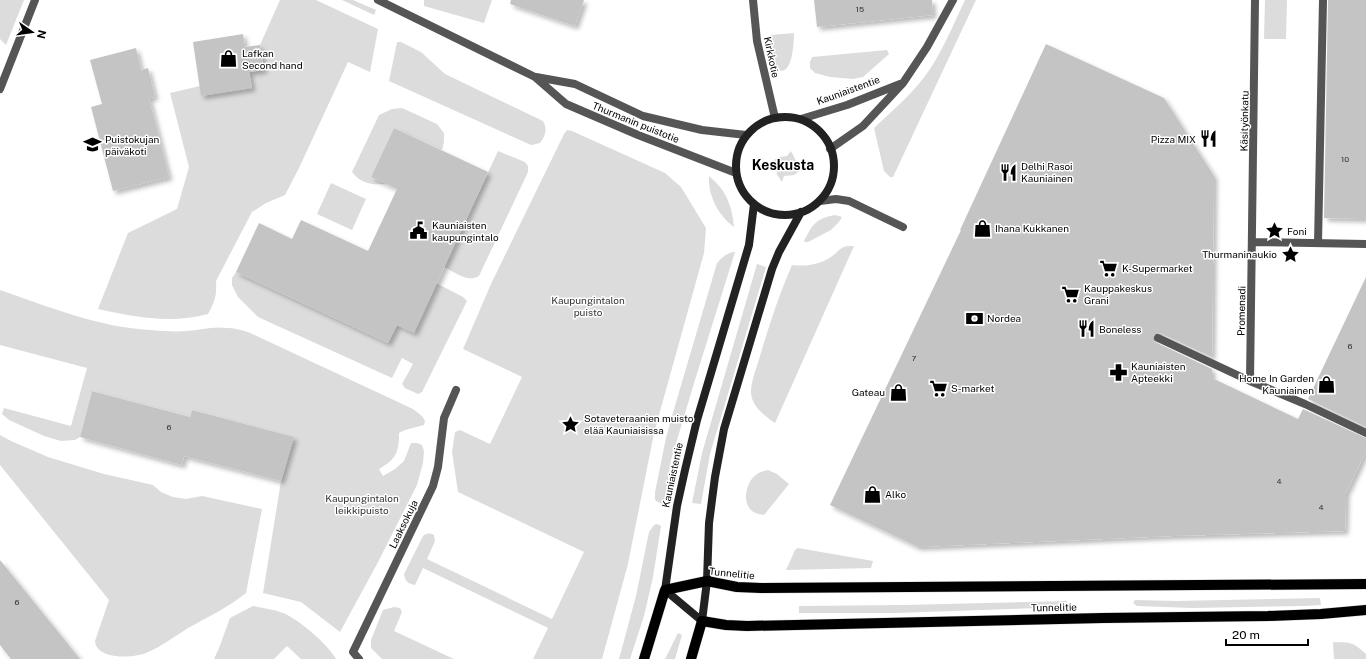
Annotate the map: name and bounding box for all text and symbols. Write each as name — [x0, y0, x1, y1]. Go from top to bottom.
house number: 15 — [856, 4, 864, 14]
north arrow — [12, 12, 52, 52]
text: N — [35, 29, 49, 40]
street label: Kirkkotie — [762, 35, 782, 79]
place label: Lafkan Second hand — [242, 47, 303, 71]
shop icon: Lafkan Second hand — [219, 49, 239, 69]
street label: Kauniaistentie — [815, 73, 882, 107]
street label: Käsityönkatu — [1237, 90, 1251, 151]
street label: Thurmanin puistotie — [591, 99, 681, 145]
restaurant icon: Pizza MIX — [1199, 129, 1219, 149]
place label: Puistokujan päiväkoti — [105, 133, 159, 157]
place label: Pizza MIX — [1151, 133, 1196, 145]
school or university icon: Puistokujan päiväkoti — [82, 135, 102, 155]
house number: 10 — [1341, 154, 1349, 164]
district label: Keskusta — [752, 157, 814, 173]
place label: Delhi Rasoi Kauniainen — [1021, 160, 1073, 184]
restaurant icon: Delhi Rasoi Kauniainen — [998, 162, 1018, 182]
shop icon: Ihana Kukkanen — [972, 218, 992, 238]
place label: Kauniaisten kaupungintalo — [432, 219, 499, 243]
public building icon: Kauniaisten kaupungintalo — [409, 221, 429, 241]
place icon: Foni — [1264, 221, 1284, 241]
place label: Ihana Kukkanen — [995, 222, 1069, 234]
place label: Foni — [1287, 225, 1307, 237]
place icon: Thurmaninaukio — [1280, 244, 1300, 264]
place label: Thurmaninaukio — [1202, 248, 1277, 260]
supermarket icon: K-Supermarket — [1099, 258, 1119, 278]
place label: K-Supermarket — [1122, 262, 1193, 274]
place label: Kauppakeskus Grani — [1084, 282, 1152, 306]
supermarket icon: Kauppakeskus Grani — [1061, 284, 1081, 304]
street label: Promenadi — [1235, 286, 1247, 336]
park label: Kaupungintalon puisto — [551, 294, 625, 318]
bank icon: Nordea — [964, 308, 984, 328]
place label: Nordea — [987, 312, 1021, 324]
restaurant icon: Boneless — [1076, 319, 1096, 339]
place label: Boneless — [1099, 323, 1141, 335]
house number: 6 — [1348, 341, 1353, 351]
house number: 7 — [912, 353, 917, 363]
place label: Kauniaisten Apteekki — [1131, 360, 1186, 384]
pharmacy icon: Kauniaisten Apteekki — [1108, 362, 1128, 382]
place label: Home In Garden Kauniainen — [1239, 372, 1314, 396]
shop icon: Home In Garden Kauniainen — [1317, 374, 1337, 394]
supermarket icon: S-market — [928, 378, 948, 398]
shop icon: Gateau — [888, 382, 908, 402]
place label: S-market — [951, 382, 994, 394]
place label: Gateau — [852, 386, 885, 398]
place label: Sotaveteraanien muisto elää Kauniaisissa — [584, 412, 694, 436]
place icon: Sotaveteraanien muisto elää Kauniaisissa — [561, 414, 581, 434]
house number: 6 — [167, 422, 172, 432]
street label: Kauniaistentie — [659, 441, 685, 509]
house number: 4 — [1276, 476, 1282, 486]
shop icon: Alko — [862, 484, 882, 504]
place label: Alko — [885, 488, 906, 500]
park label: Kaupungintalon leikkipuisto — [325, 492, 399, 516]
street label: Laaksokuja — [386, 498, 420, 550]
house number: 4 — [1318, 502, 1324, 512]
street label: Tunnelitie — [709, 565, 756, 581]
house number: 6 — [15, 597, 20, 607]
street label: Tunnelitie — [1031, 601, 1077, 613]
scale bar — [1226, 621, 1308, 647]
text: 20 m — [1232, 628, 1260, 642]

